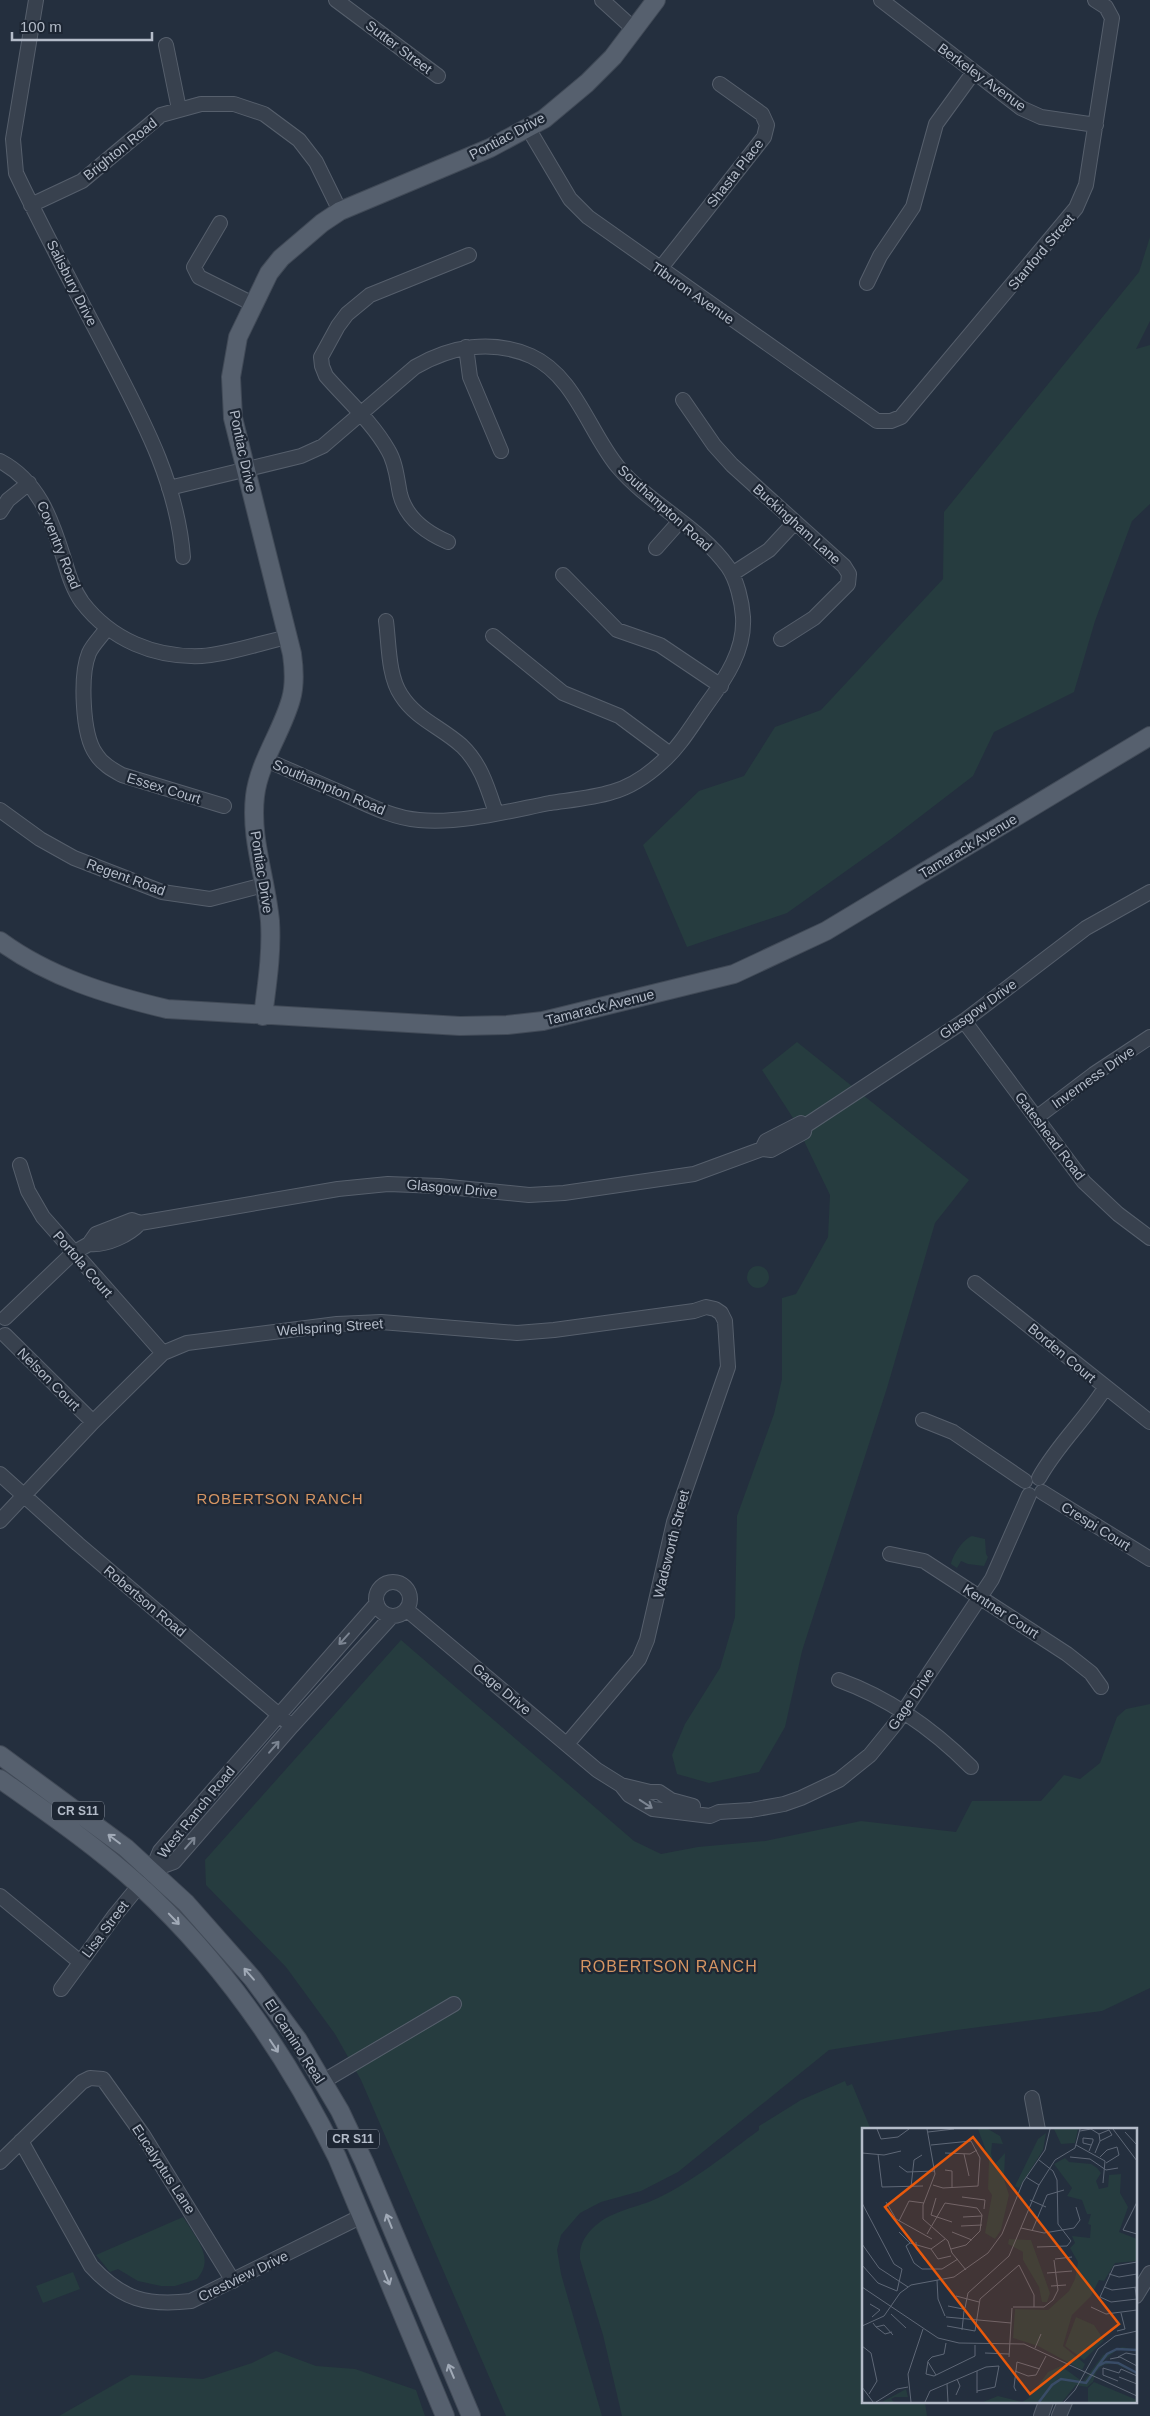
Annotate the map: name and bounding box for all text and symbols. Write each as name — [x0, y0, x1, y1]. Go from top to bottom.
scale bar — [12, 10, 152, 42]
street label: Sutter Street — [363, 17, 435, 77]
text: 100 m — [20, 18, 62, 35]
street label: Berkeley Avenue — [935, 40, 1029, 114]
street label: Pontiac Drive — [466, 109, 548, 163]
street label: Brighton Road — [80, 115, 160, 183]
street label: Shasta Place — [703, 135, 767, 210]
street label: Stanford Street — [1005, 211, 1077, 293]
street label: Salisbury Drive — [44, 237, 101, 329]
street label: Tiburon Avenue — [649, 259, 738, 328]
street label: Pontiac Drive — [227, 409, 260, 494]
street label: Southampton Road — [615, 462, 715, 554]
street label: Buckingham Lane — [750, 481, 844, 568]
street label: Coventry Road — [34, 499, 84, 591]
street label: Southampton Road — [270, 756, 388, 818]
street label: Essex Court — [125, 769, 203, 807]
street label: Tamarack Avenue — [916, 810, 1020, 881]
street label: Pontiac Drive — [248, 830, 276, 915]
street label: Regent Road — [84, 855, 168, 899]
street label: Glasgow Drive — [936, 976, 1020, 1042]
street label: Tamarack Avenue — [544, 986, 656, 1028]
street label: Inverness Drive — [1049, 1042, 1138, 1111]
street label: Gateshead Road — [1012, 1089, 1088, 1183]
street label: Glasgow Drive — [406, 1176, 498, 1200]
street label: Portola Court — [50, 1228, 116, 1300]
street label: Wellspring Street — [276, 1315, 384, 1339]
street label: Borden Court — [1025, 1320, 1099, 1386]
street label: Nelson Court — [14, 1344, 84, 1414]
street label: Wadsworth Street — [650, 1488, 692, 1600]
district label: ROBERTSON RANCH — [196, 1490, 364, 1507]
street label: Crespi Court — [1058, 1498, 1134, 1554]
street label: Robertson Road — [101, 1562, 189, 1640]
street label: Kentner Court — [960, 1581, 1042, 1642]
one-way arrow — [338, 1633, 350, 1646]
street label: Gage Drive — [470, 1660, 534, 1718]
street label: Gage Drive — [885, 1665, 938, 1733]
one-way arrow — [268, 1740, 279, 1753]
street label: West Ranch Road — [154, 1763, 238, 1861]
one-way arrow — [638, 1800, 652, 1810]
road number: CR S11 — [52, 1802, 104, 1820]
one-way arrow — [108, 1834, 121, 1845]
one-way arrow — [184, 1836, 196, 1849]
street label: Lisa Street — [78, 1897, 132, 1961]
one-way arrow — [168, 1912, 180, 1925]
district label: ROBERTSON RANCH — [580, 1958, 758, 1975]
one-way arrow — [244, 1968, 255, 1981]
street label: El Camino Real — [262, 1996, 328, 2086]
one-way arrow — [270, 2038, 280, 2052]
street label: Eucalyptus Lane — [129, 2121, 199, 2217]
inset map — [862, 2128, 1138, 2404]
road number: CR S11 — [327, 2130, 379, 2148]
one-way arrow — [383, 2214, 393, 2229]
street label: Crestview Drive — [195, 2247, 291, 2305]
one-way arrow — [383, 2270, 393, 2285]
one-way arrow — [445, 2364, 454, 2379]

